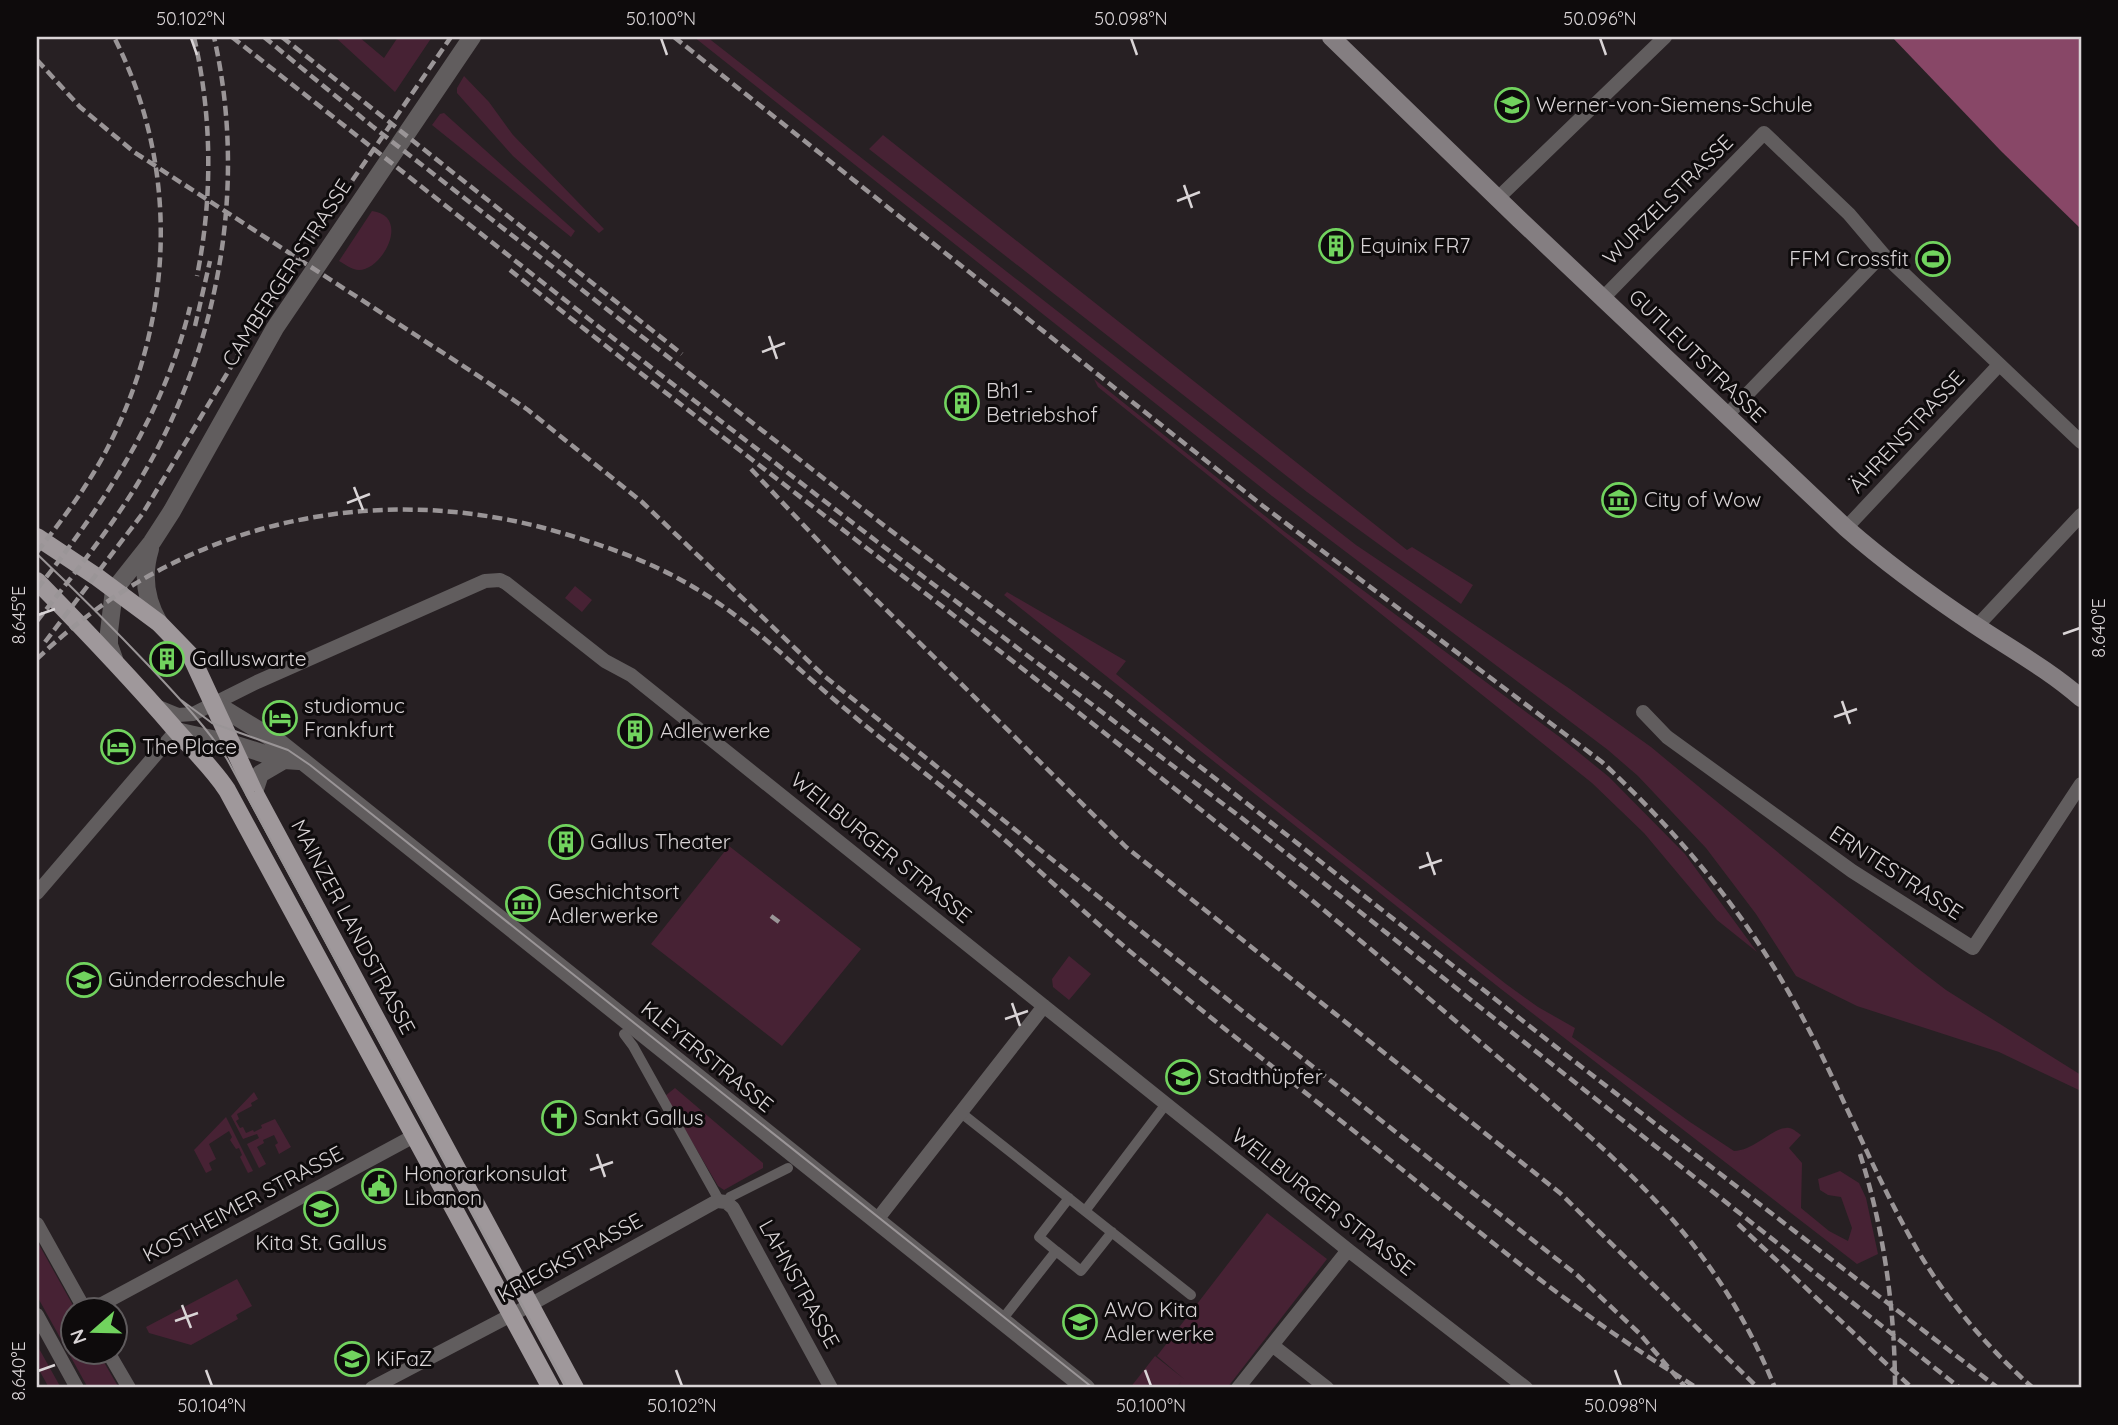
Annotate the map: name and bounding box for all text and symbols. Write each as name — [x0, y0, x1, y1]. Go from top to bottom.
text: 50.102°N — [156, 7, 226, 30]
text: 50.100°N — [626, 7, 696, 30]
text: 50.098°N — [1094, 7, 1168, 30]
text: 50.096°N — [1563, 7, 1637, 30]
school or university icon: Werner-von-Siemens-Schule — [1493, 86, 1531, 124]
place label: Werner-von-Siemens-Schule — [1536, 91, 1813, 117]
street label: WURZELSTRASSE — [1597, 129, 1738, 270]
street label: CAMBERGER STRASSE — [216, 174, 356, 371]
building icon: Equinix FR7 — [1317, 227, 1355, 265]
place label: Equinix FR7 — [1360, 232, 1470, 258]
sports icon: FFM Crossfit — [1914, 240, 1952, 278]
place label: FFM Crossfit — [1789, 245, 1909, 271]
street label: GUTLEUTSTRASSE — [1624, 283, 1772, 427]
street label: ÄHRENSTRASSE — [1843, 365, 1970, 498]
place label: Bh1 - Betriebshof — [986, 377, 1098, 427]
building icon: Bh1 - Betriebshof — [943, 384, 981, 422]
museum icon: City of Wow — [1600, 481, 1638, 519]
place label: City of Wow — [1644, 486, 1762, 512]
text: 8.645°E — [7, 586, 30, 644]
text: 8.640°E — [2087, 598, 2110, 658]
building icon: Galluswarte — [148, 640, 186, 678]
place label: Galluswarte — [192, 645, 307, 671]
place label: studiomuc Frankfurt — [304, 692, 405, 742]
hotel icon: studiomuc Frankfurt — [261, 699, 299, 737]
building icon: Adlerwerke — [616, 712, 654, 750]
place label: Adlerwerke — [660, 717, 770, 743]
hotel icon: The Place — [99, 728, 137, 766]
place label: The Place — [142, 733, 237, 759]
street label: WEILBURGER STRASSE — [786, 766, 977, 928]
street label: MAINZER LANDSTRASSE — [286, 815, 422, 1038]
street label: ERNTESTRASSE — [1825, 819, 1968, 925]
building icon: Gallus Theater — [547, 823, 585, 861]
place label: Gallus Theater — [590, 828, 731, 854]
place label: Geschichtsort Adlerwerke — [548, 878, 680, 928]
museum icon: Geschichtsort Adlerwerke — [504, 885, 542, 923]
school or university icon: Günderrodeschule — [65, 961, 103, 999]
place label: Günderrodeschule — [108, 966, 285, 992]
street label: KLEYERSTRASSE — [636, 995, 779, 1118]
school or university icon: Stadthüpfer — [1164, 1058, 1202, 1096]
place label: Stadthüpfer — [1208, 1063, 1323, 1089]
church icon: Sankt Gallus — [540, 1099, 578, 1137]
place label: Sankt Gallus — [584, 1104, 704, 1130]
street label: WEILBURGER STRASSE — [1227, 1122, 1420, 1281]
street label: KOSTHEIMER STRASSE — [138, 1139, 347, 1267]
place label: Honorarkonsulat Libanon — [404, 1160, 567, 1210]
public building icon: Honorarkonsulat Libanon — [360, 1167, 398, 1205]
school or university icon: Kita St. Gallus — [302, 1190, 340, 1228]
street label: KRIEGKSTRASSE — [493, 1207, 647, 1308]
street label: LAHNSTRASSE — [754, 1215, 846, 1352]
place label: Kita St. Gallus — [255, 1229, 387, 1255]
north arrow — [60, 1296, 130, 1366]
place label: AWO Kita Adlerwerke — [1104, 1296, 1214, 1346]
school or university icon: AWO Kita Adlerwerke — [1061, 1303, 1099, 1341]
text: N — [64, 1326, 92, 1347]
school or university icon: KiFaZ — [333, 1340, 371, 1378]
text: 8.640°E — [7, 1341, 30, 1401]
place label: KiFaZ — [376, 1345, 432, 1371]
text: 50.104°N — [178, 1394, 246, 1417]
text: 50.102°N — [647, 1394, 717, 1417]
text: 50.100°N — [1116, 1394, 1186, 1417]
text: 50.098°N — [1584, 1394, 1658, 1417]

